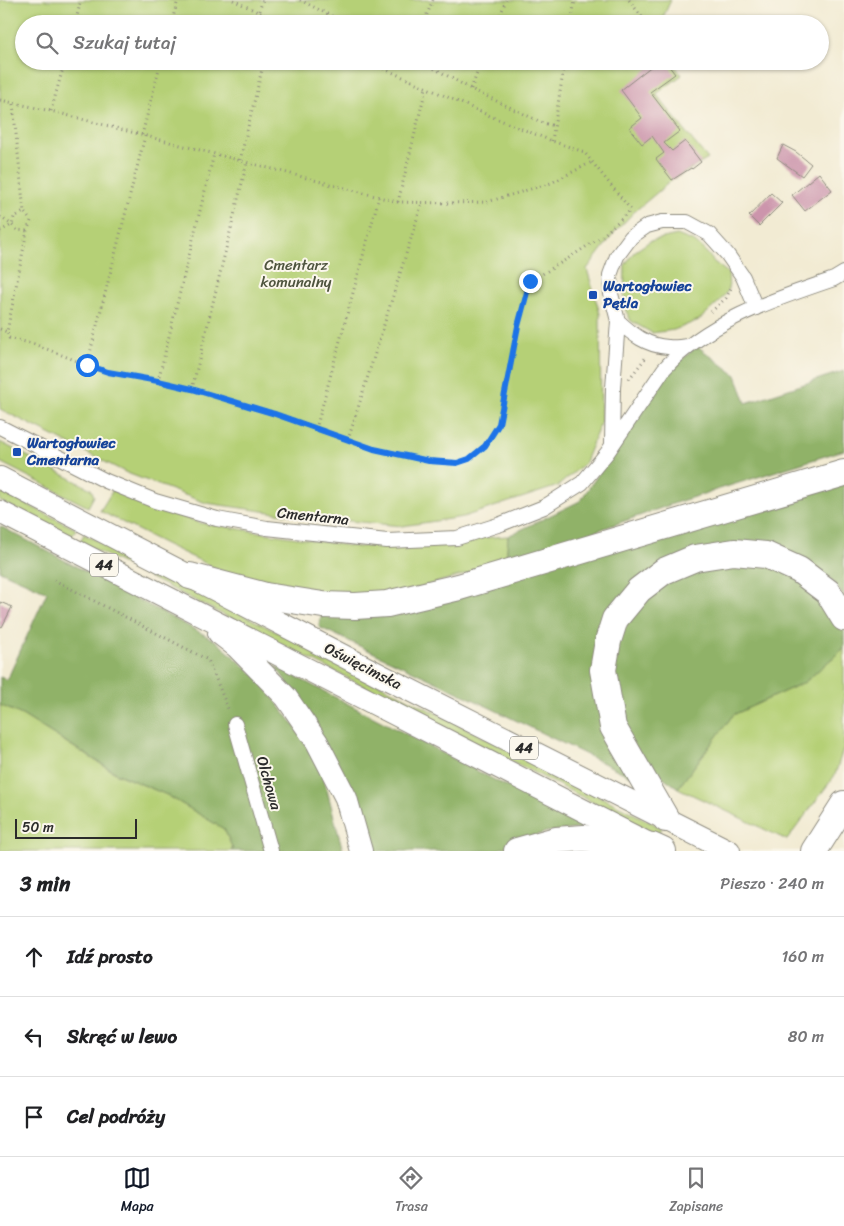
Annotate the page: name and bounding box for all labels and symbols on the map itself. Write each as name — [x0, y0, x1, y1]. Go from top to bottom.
park label: Cmentarz komunalny — [261, 252, 332, 295]
route end — [519, 270, 542, 293]
place label: Wartogłowiec Pętla — [603, 273, 693, 316]
marker: Wartogłowiec Pętla — [587, 289, 599, 301]
route start — [76, 354, 99, 377]
place label: Wartogłowiec Cmentarna — [26, 430, 117, 473]
marker: Wartogłowiec Cmentarna — [11, 446, 23, 458]
street label: Cmentarna — [276, 499, 351, 533]
road number: 44 — [90, 554, 118, 576]
street label: Oświęcimska — [320, 635, 407, 697]
road number: 44 — [510, 736, 538, 760]
street label: Olchowa — [249, 753, 289, 813]
scale bar — [15, 816, 138, 839]

